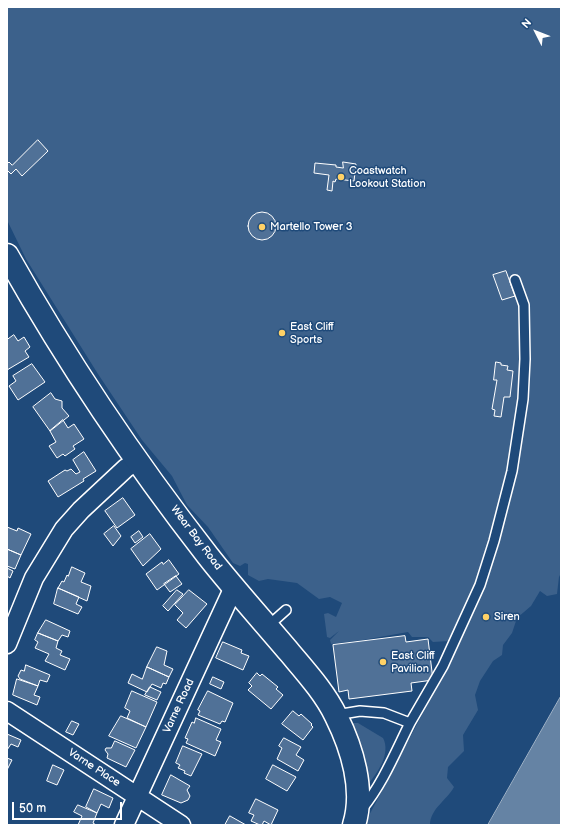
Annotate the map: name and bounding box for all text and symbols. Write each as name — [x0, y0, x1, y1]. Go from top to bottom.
north arrow — [516, 12, 556, 52]
text: N — [519, 16, 534, 31]
place label: Coastwatch Lookout Station — [349, 164, 426, 190]
marker: Coastwatch Lookout Station — [336, 172, 346, 182]
place label: Martello Tower 3 — [270, 220, 353, 234]
marker: Martello Tower 3 — [257, 222, 267, 232]
place label: East Cliff Sports — [290, 320, 334, 346]
marker: East Cliff Sports — [277, 328, 287, 338]
street label: Wear Bay Road — [167, 503, 225, 573]
place label: Siren — [494, 610, 520, 624]
marker: Siren — [481, 612, 491, 622]
place label: East Cliff Pavilion — [391, 649, 435, 675]
marker: East Cliff Pavilion — [378, 657, 388, 667]
street label: Varne Road — [161, 677, 197, 735]
street label: Varne Place — [65, 746, 123, 790]
scale bar — [14, 794, 124, 820]
text: 50 m — [19, 801, 46, 816]

